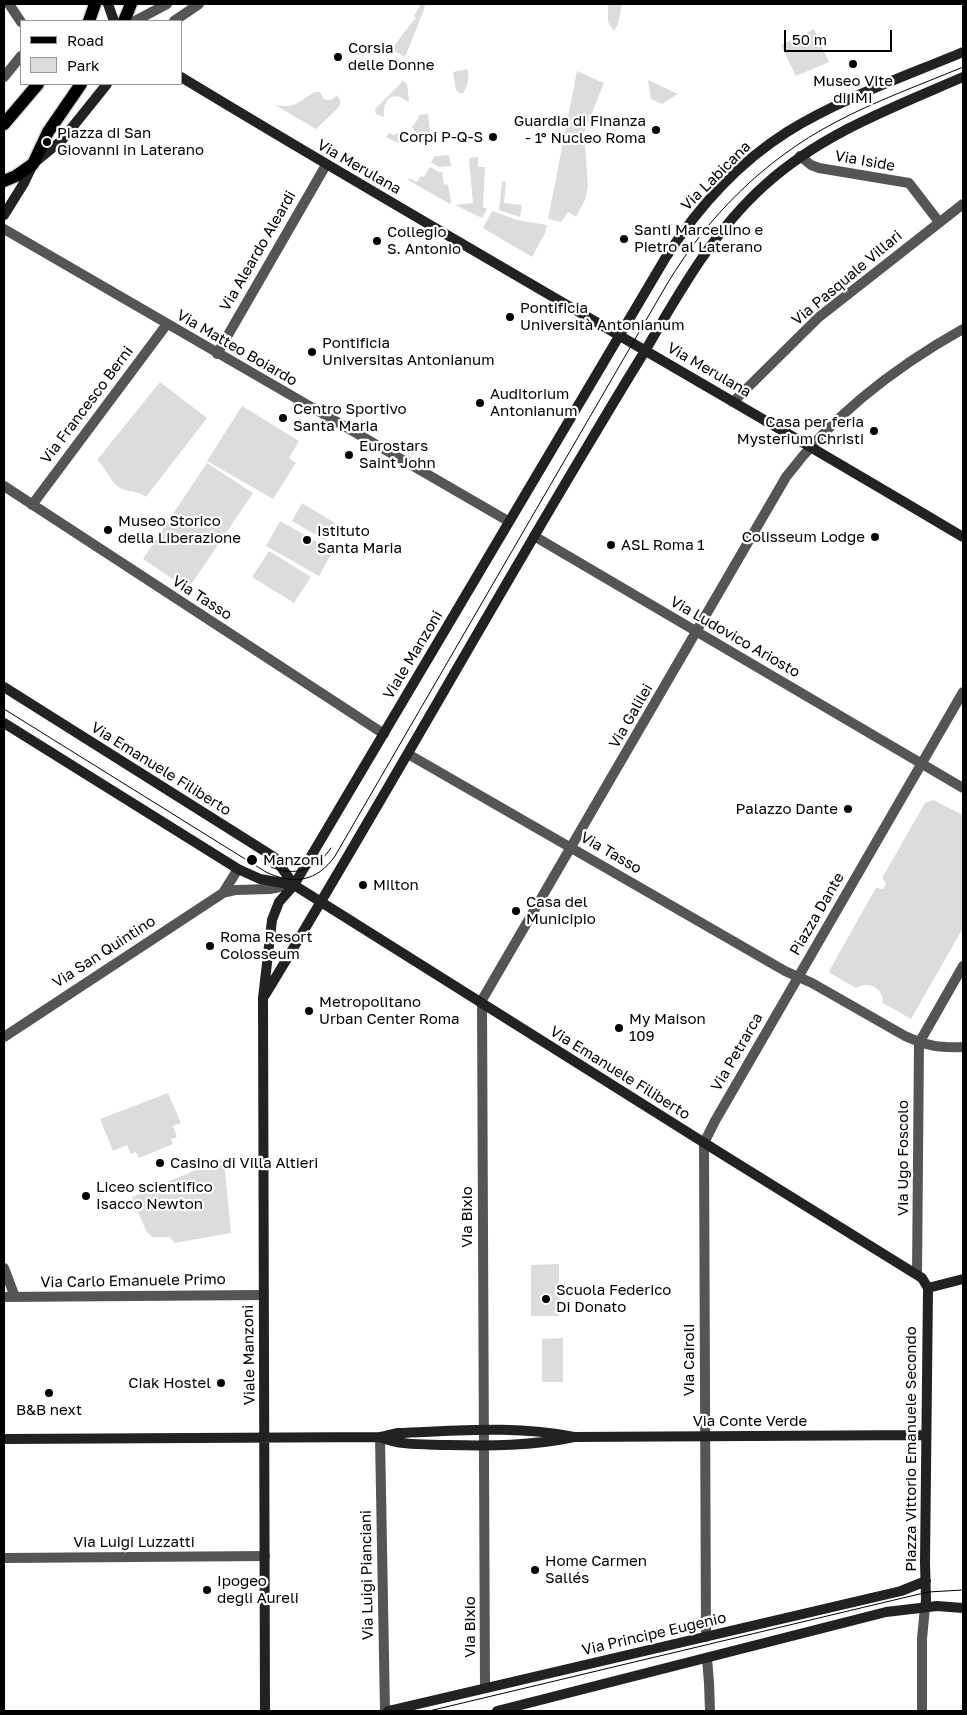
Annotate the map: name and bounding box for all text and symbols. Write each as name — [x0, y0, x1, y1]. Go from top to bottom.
legend — [20, 20, 182, 85]
scale bar — [787, 20, 894, 52]
text: 50 m — [792, 30, 827, 48]
text: Road — [67, 31, 104, 49]
place label: Corsia delle Donne — [348, 39, 434, 74]
marker: Corsia delle Donne — [332, 51, 344, 63]
text: Park — [67, 56, 99, 74]
marker: Museo Vite di IMI — [847, 58, 859, 70]
place label: Museo Vite di IMI — [813, 72, 893, 107]
place label: Guardia di Finanza - 1° Nucleo Roma — [514, 112, 646, 147]
place label: Piazza di San Giovanni in Laterano — [57, 124, 204, 159]
marker: Guardia di Finanza - 1° Nucleo Roma — [650, 124, 662, 136]
place label: Corpi P-Q-S — [399, 128, 483, 146]
marker: Corpi P-Q-S — [487, 131, 499, 143]
marker: Piazza di San Giovanni in Laterano — [41, 136, 53, 148]
street label: Via Merulana — [314, 136, 404, 198]
street label: Via Labicana — [677, 137, 755, 215]
street label: Via Iside — [833, 147, 897, 175]
street label: Via Aleardo Aleardi — [216, 188, 300, 314]
place label: Santi Marcellino e Pietro al Laterano — [634, 221, 763, 256]
place label: Collegio S. Antonio — [387, 223, 461, 258]
street label: Via Pasquale Villari — [788, 227, 906, 329]
marker: Santi Marcellino e Pietro al Laterano — [618, 233, 630, 245]
marker: Collegio S. Antonio — [371, 235, 383, 247]
place label: Pontificia Università Antonianum — [520, 299, 684, 334]
street label: Via Matteo Boiardo — [173, 306, 301, 390]
marker: Pontificia Università Antonianum — [504, 311, 516, 323]
place label: Pontificia Universitas Antonianum — [322, 334, 494, 369]
street label: Via Merulana — [664, 339, 754, 401]
street label: Via Francesco Berni — [37, 343, 137, 467]
marker: Pontificia Universitas Antonianum — [306, 346, 318, 358]
place label: Auditorium Antonianum — [490, 385, 577, 420]
marker: Auditorium Antonianum — [474, 397, 486, 409]
place label: Centro Sportivo Santa Maria — [293, 400, 407, 435]
marker: Centro Sportivo Santa Maria — [277, 412, 289, 424]
place label: Casa per feria Mysterium Christi — [737, 413, 864, 448]
marker: Casa per feria Mysterium Christi — [868, 425, 880, 437]
place label: Eurostars Saint John — [359, 437, 436, 472]
marker: Eurostars Saint John — [343, 449, 355, 461]
place label: Museo Storico della Liberazione — [118, 512, 241, 547]
place label: Istituto Santa Maria — [317, 522, 402, 557]
marker: Museo Storico della Liberazione — [102, 524, 114, 536]
place label: Colisseum Lodge — [742, 528, 865, 546]
marker: Colisseum Lodge — [869, 531, 881, 543]
marker: Istituto Santa Maria — [301, 534, 313, 546]
place label: ASL Roma 1 — [621, 536, 705, 554]
marker: ASL Roma 1 — [605, 539, 617, 551]
street label: Via Tasso — [169, 572, 235, 624]
street label: Via Ludovico Ariosto — [667, 593, 803, 681]
street label: Viale Manzoni — [379, 607, 447, 703]
street label: Via Galilei — [605, 681, 657, 751]
street label: Via Emanuele Filiberto — [87, 718, 235, 820]
place label: Palazzo Dante — [736, 800, 838, 818]
marker: Palazzo Dante — [842, 803, 854, 815]
street label: Via Tasso — [577, 828, 645, 878]
place label: Manzoni — [263, 851, 323, 869]
marker: Manzoni — [245, 853, 259, 867]
street label: Piazza Dante — [786, 869, 848, 959]
place label: Milton — [373, 876, 419, 894]
marker: Milton — [357, 879, 369, 891]
place label: Casa del Municipio — [526, 893, 596, 928]
marker: Casa del Municipio — [510, 905, 522, 917]
street label: Via San Quintino — [49, 912, 159, 992]
place label: Roma Resort Colosseum — [220, 928, 312, 963]
marker: Roma Resort Colosseum — [204, 940, 216, 952]
place label: Metropolitano Urban Center Roma — [319, 993, 460, 1028]
marker: Metropolitano Urban Center Roma — [303, 1005, 315, 1017]
place label: My Maison 109 — [629, 1010, 706, 1045]
street label: Via Petrarca — [707, 1010, 767, 1094]
street label: Via Emanuele Filiberto — [546, 1022, 694, 1124]
marker: My Maison 109 — [613, 1022, 625, 1034]
street label: Via Ugo Foscolo — [894, 1100, 912, 1216]
place label: Casino di Villa Altieri — [170, 1154, 318, 1172]
marker: Casino di Villa Altieri — [154, 1157, 166, 1169]
place label: Liceo scientifico Isacco Newton — [96, 1178, 213, 1213]
street label: Via Bixio — [458, 1186, 476, 1248]
marker: Liceo scientifico Isacco Newton — [80, 1190, 92, 1202]
street label: Via Carlo Emanuele Primo — [40, 1270, 226, 1292]
place label: Scuola Federico Di Donato — [556, 1281, 671, 1316]
marker: Scuola Federico Di Donato — [540, 1293, 552, 1305]
street label: Viale Manzoni — [239, 1305, 259, 1405]
street label: Via Cairoli — [680, 1324, 698, 1396]
street label: Piazza Vittorio Emanuele Secondo — [902, 1326, 920, 1572]
place label: Ciak Hostel — [128, 1374, 211, 1392]
marker: Ciak Hostel — [215, 1377, 227, 1389]
marker: B&B next — [43, 1387, 55, 1399]
place label: B&B next — [16, 1401, 82, 1419]
street label: Via Conte Verde — [693, 1412, 807, 1430]
street label: Via Luigi Pianciani — [357, 1510, 377, 1640]
street label: Via Luigi Luzzatti — [73, 1533, 195, 1551]
place label: Home Carmen Sallés — [545, 1552, 647, 1587]
marker: Home Carmen Sallés — [529, 1564, 541, 1576]
place label: Ipogeo degli Aureli — [217, 1572, 299, 1607]
marker: Ipogeo degli Aureli — [201, 1584, 213, 1596]
street label: Via Bixio — [461, 1596, 479, 1658]
street label: Via Principe Eugenio — [580, 1609, 728, 1659]

